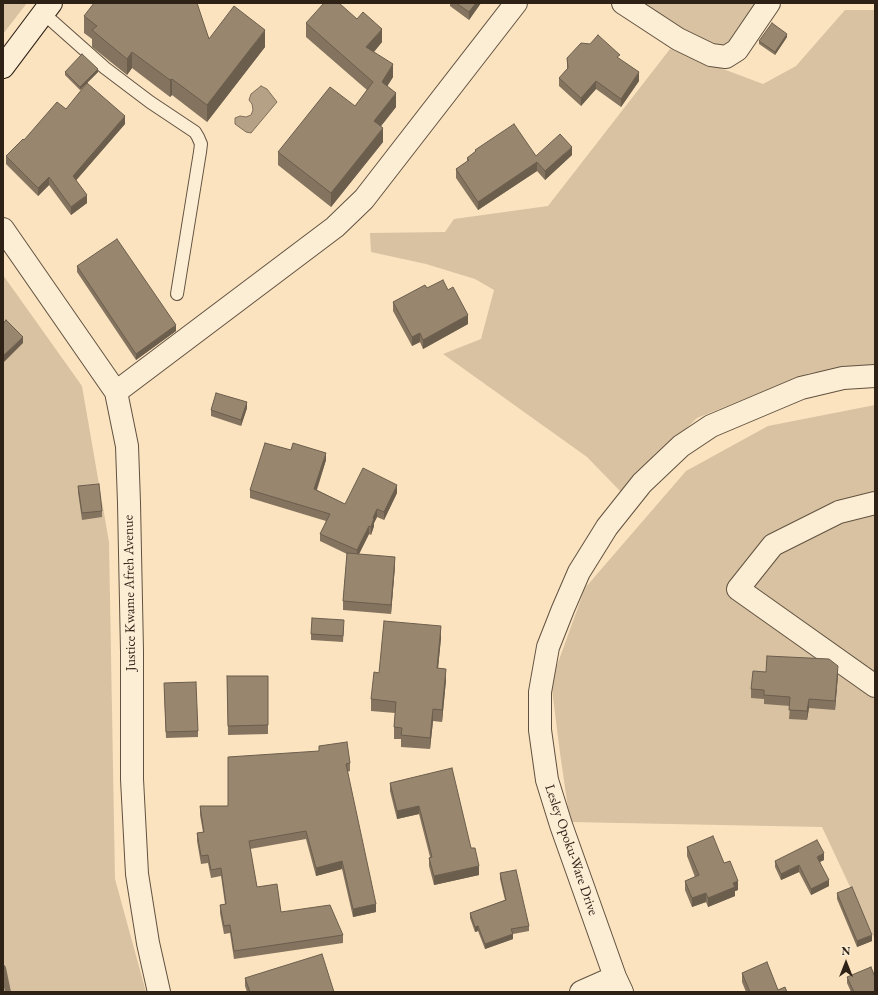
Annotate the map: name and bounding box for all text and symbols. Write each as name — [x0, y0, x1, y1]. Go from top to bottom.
street label: Justice Kwame Afreh Avenue — [120, 515, 140, 671]
street label: Lesley Opoku-Ware Drive — [541, 782, 601, 918]
north arrow — [826, 943, 866, 983]
text: N — [842, 944, 850, 958]

